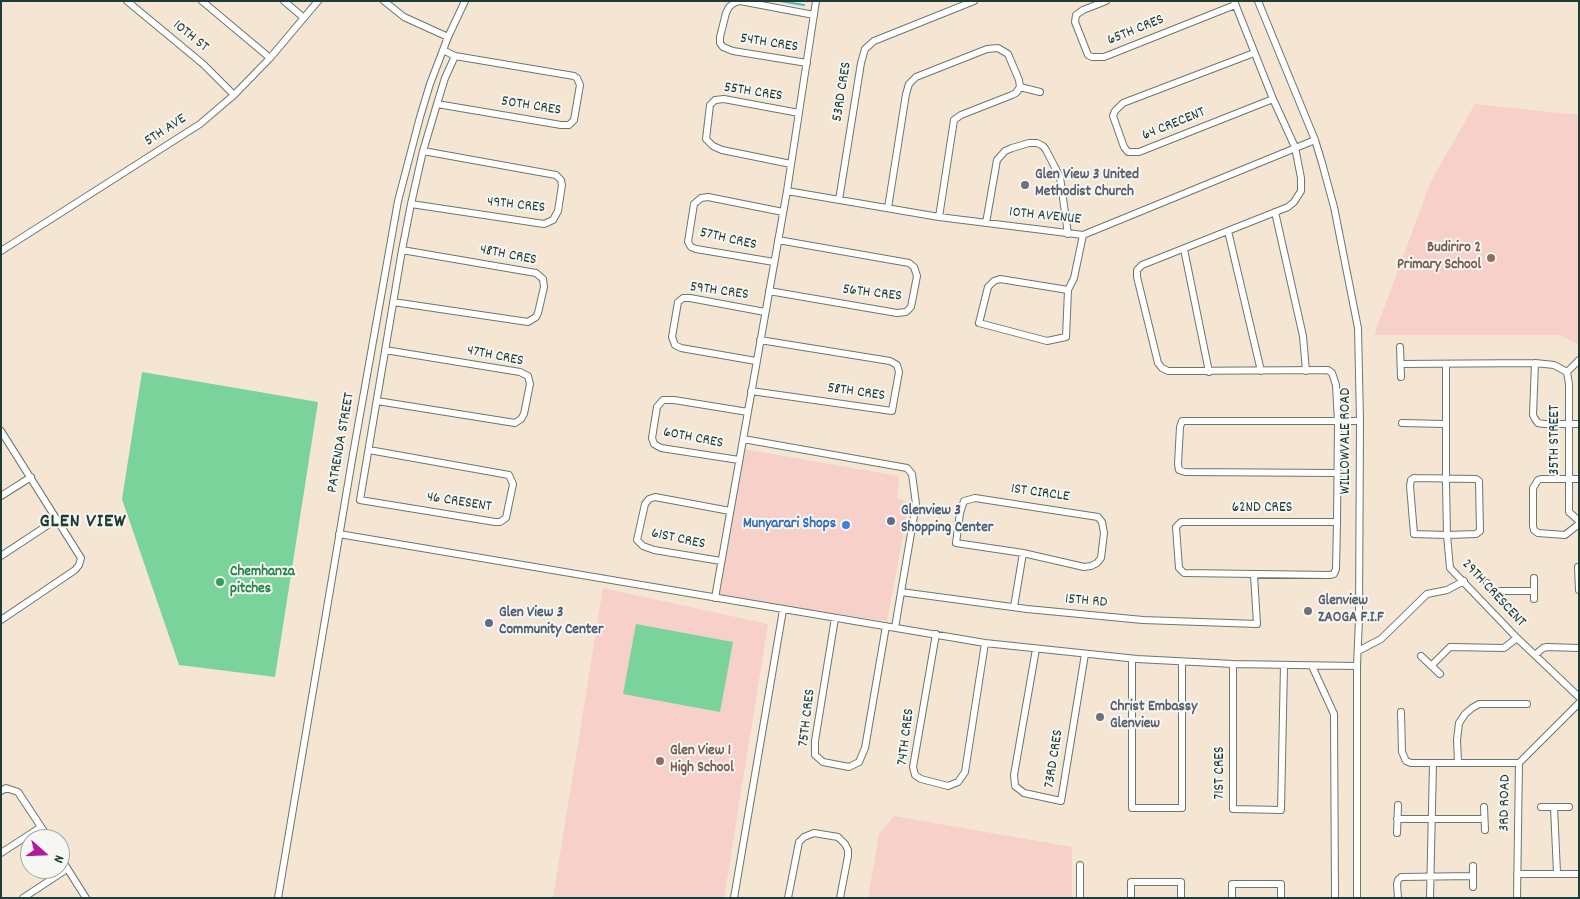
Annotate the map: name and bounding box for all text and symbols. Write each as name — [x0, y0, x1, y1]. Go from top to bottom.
street label: 65TH CRES — [1105, 12, 1167, 50]
street label: 10TH ST — [168, 17, 212, 57]
street label: 54TH CRES — [739, 31, 799, 57]
street label: 53RD CRES — [829, 61, 857, 123]
street label: 55TH CRES — [722, 79, 784, 107]
street label: 50TH CRES — [500, 93, 562, 121]
street label: 64 CRECENT — [1140, 104, 1208, 146]
street label: 5TH AVE — [142, 111, 190, 151]
place label: Glen View 3 United Methodist Church — [1035, 167, 1139, 202]
marker: Glen View 3 United Methodist Church — [1019, 179, 1031, 191]
street label: 49TH CRES — [486, 194, 546, 218]
street label: 10TH AVENUE — [1008, 204, 1082, 230]
street label: 57TH CRES — [698, 225, 758, 255]
place label: Budiriro 2 Primary School — [1397, 240, 1481, 275]
street label: 48TH CRES — [478, 242, 538, 270]
marker: Budiriro 2 Primary School — [1485, 252, 1497, 264]
street label: 59TH CRES — [688, 279, 750, 305]
street label: 56TH CRES — [841, 281, 903, 307]
street label: 47TH CRES — [465, 343, 525, 371]
street label: 58TH CRES — [826, 380, 886, 406]
street label: WILLOWVALE ROAD — [1338, 388, 1356, 494]
street label: PATRENDA STREET — [324, 391, 360, 495]
street label: 35TH STREET — [1547, 405, 1565, 475]
street label: 60TH CRES — [661, 424, 725, 454]
street label: 1ST CIRCLE — [1010, 481, 1070, 507]
street label: 46 CRESENT — [425, 489, 493, 517]
street label: 62ND CRES — [1232, 500, 1292, 518]
place label: Glenview 3 Shopping Center — [901, 503, 993, 538]
district label: GLEN VIEW — [38, 511, 128, 535]
marker: Glenview 3 Shopping Center — [885, 515, 897, 527]
place label: Munyarari Shops — [743, 516, 836, 534]
marker: Munyarari Shops — [840, 519, 852, 531]
street label: 61ST CRES — [649, 525, 707, 555]
street label: 29TH CRESCENT — [1457, 556, 1529, 632]
place label: Chemhanza pitches — [230, 564, 295, 599]
marker: Chemhanza pitches — [214, 576, 226, 588]
street label: 15TH RD — [1064, 591, 1108, 613]
place label: Glenview ZAOGA F.I.F — [1318, 593, 1384, 628]
place label: Glen View 3 Community Center — [499, 605, 604, 640]
marker: Glenview ZAOGA F.I.F — [1302, 605, 1314, 617]
marker: Glen View 3 Community Center — [483, 617, 495, 629]
street label: 75TH CRES — [796, 688, 820, 748]
place label: Christ Embassy Glenview — [1110, 699, 1197, 734]
street label: 74TH CRES — [895, 708, 919, 766]
marker: Christ Embassy Glenview — [1094, 711, 1106, 723]
street label: 73RD CRES — [1041, 728, 1069, 790]
place label: Glen View 1 High School — [670, 743, 734, 778]
street label: 71ST CRES — [1212, 746, 1230, 800]
marker: Glen View 1 High School — [654, 755, 666, 767]
street label: 3RD ROAD — [1497, 774, 1515, 832]
north arrow — [20, 829, 70, 879]
text: N — [48, 852, 69, 865]

